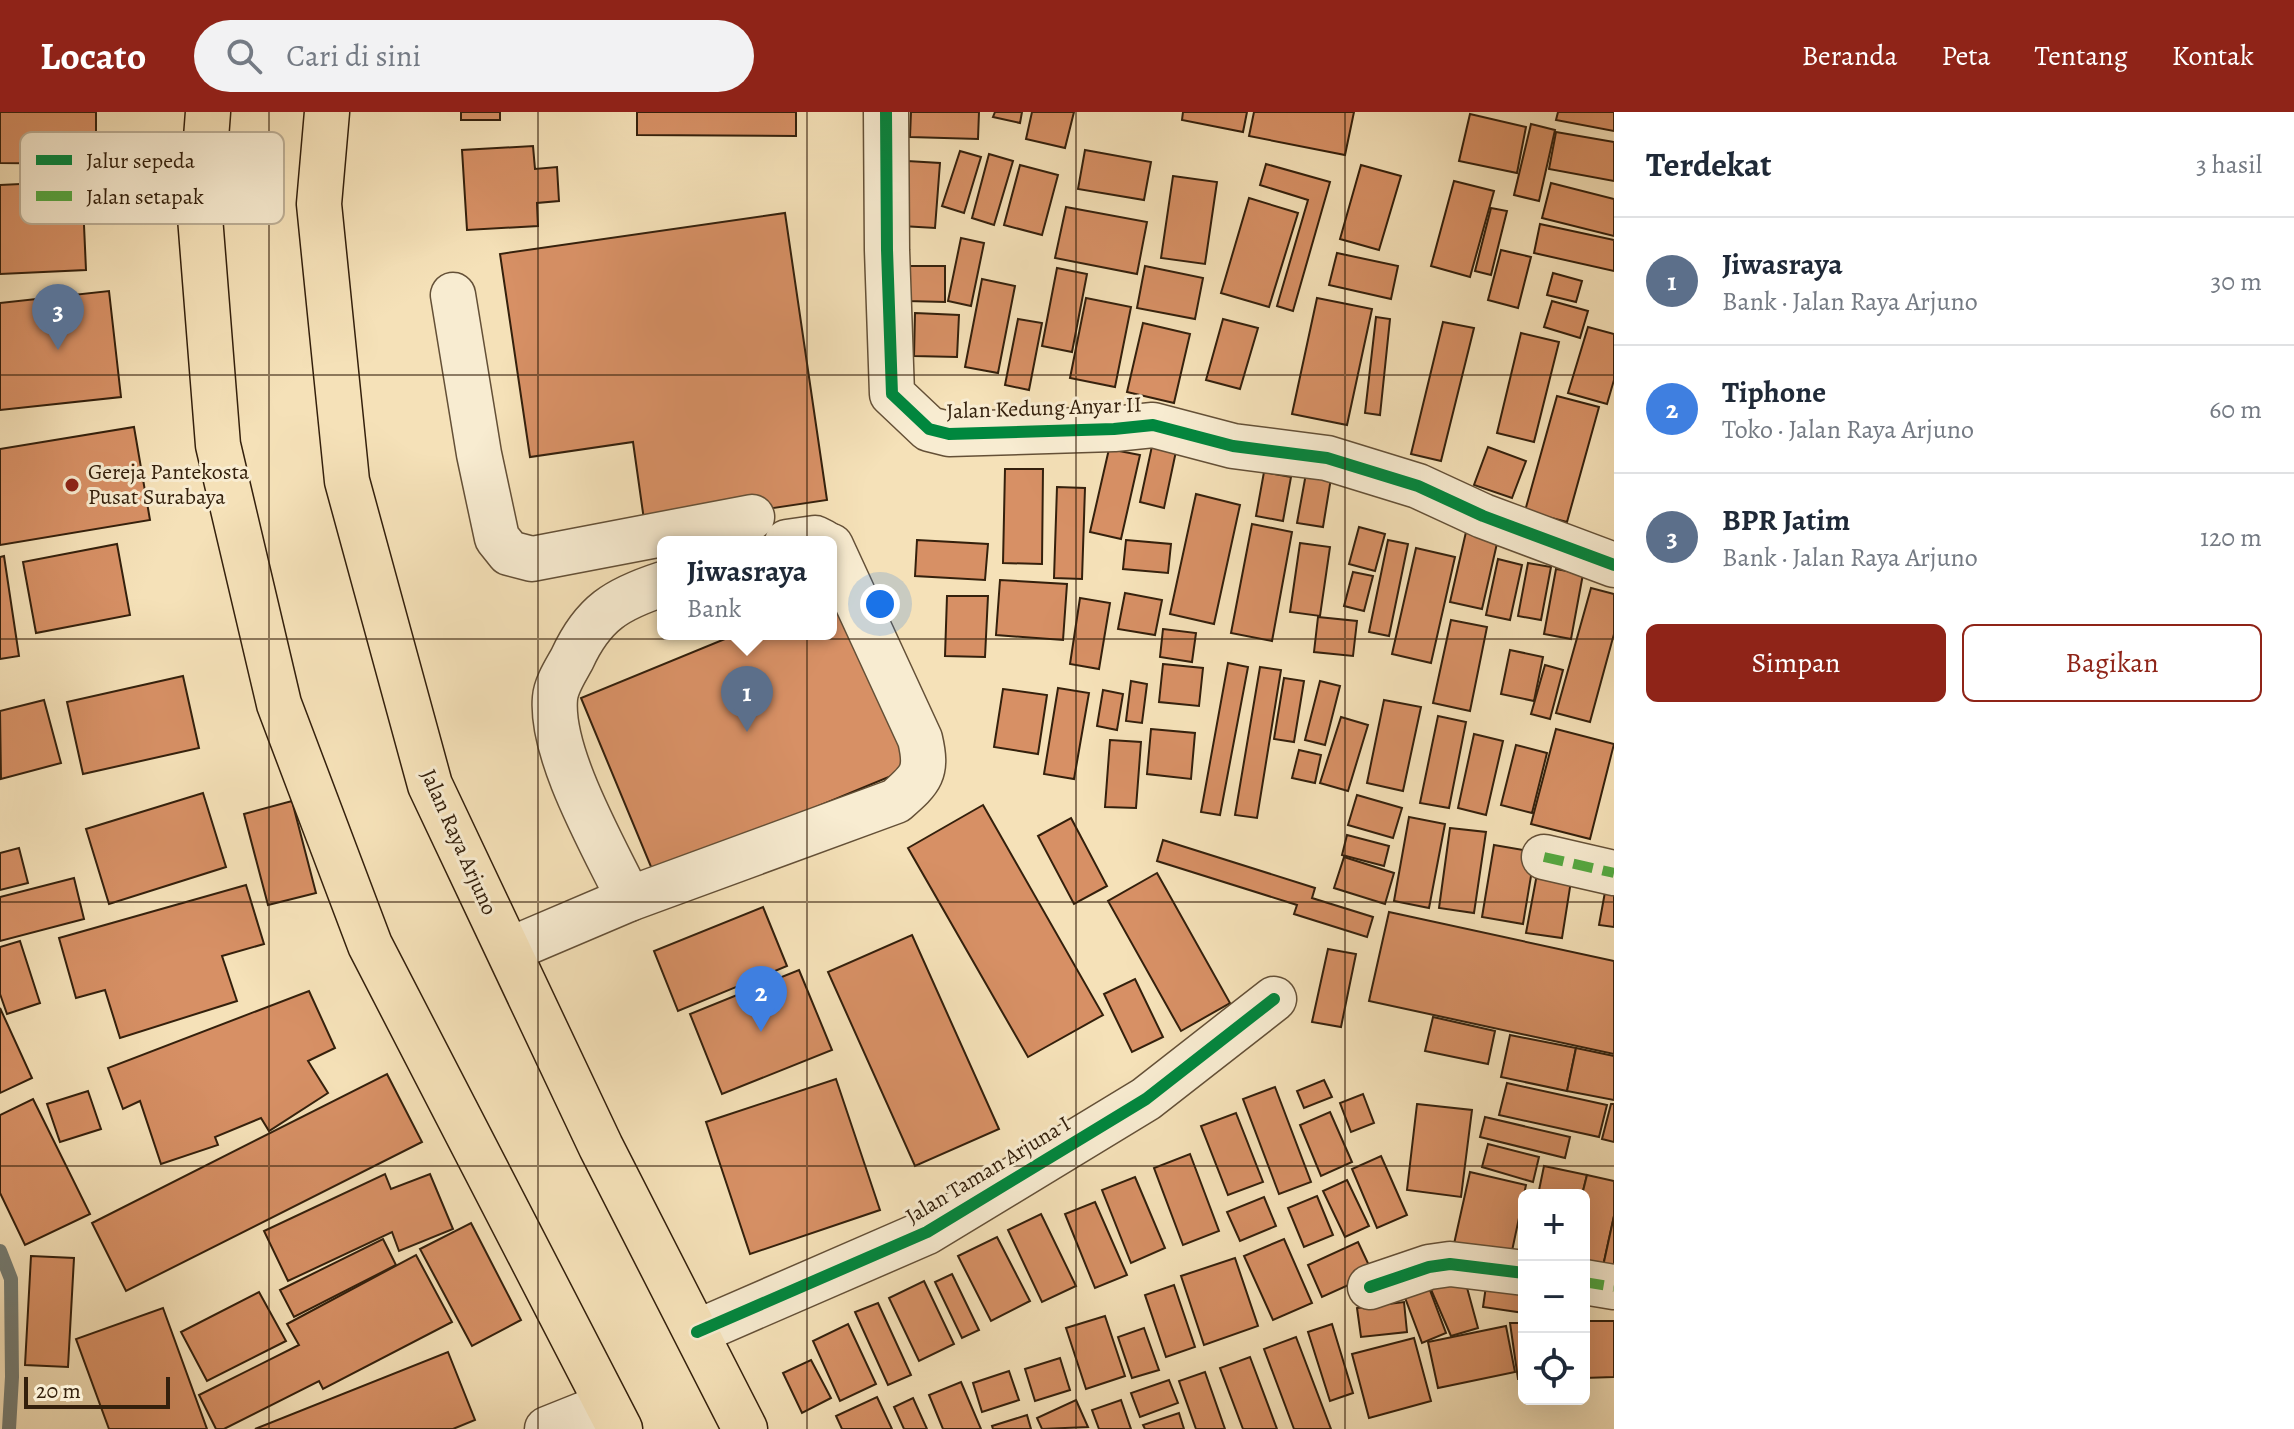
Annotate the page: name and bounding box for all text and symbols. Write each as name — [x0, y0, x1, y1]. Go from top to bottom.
search box — [194, 20, 754, 92]
text: Locato — [40, 30, 146, 82]
icon: search — [222, 34, 266, 78]
text: Cari di sini — [286, 36, 421, 76]
text: Beranda — [1802, 37, 1898, 75]
text: Peta — [1942, 37, 1991, 75]
text: Tentang — [2035, 37, 2128, 75]
text: Kontak — [2172, 37, 2254, 75]
legend — [20, 132, 284, 224]
text: Terdekat — [1646, 141, 1772, 188]
text: Jalur sepeda — [86, 146, 196, 176]
text: 3 hasil — [2196, 147, 2262, 182]
text: Jalan setapak — [86, 182, 204, 212]
text: Jiwasraya — [1722, 244, 1843, 284]
text: 1 — [1667, 264, 1677, 299]
text: 30 m — [2211, 264, 2262, 299]
pin: 3 — [32, 284, 84, 350]
text: Bank · Jalan Raya Arjuno — [1722, 284, 1978, 319]
text: Tiphone — [1722, 372, 1826, 412]
street label: Jalan Kedung Anyar II — [946, 390, 1142, 426]
text: 2 — [1666, 392, 1678, 427]
text: 60 m — [2209, 392, 2262, 427]
text: Toko · Jalan Raya Arjuno — [1722, 412, 1974, 447]
place label: Gereja Pantekosta Pusat Surabaya — [88, 457, 250, 512]
marker: Gereja Pantekosta Pusat Surabaya — [63, 476, 81, 494]
text: BPR Jatim — [1722, 500, 1850, 540]
text: 3 — [1666, 520, 1678, 555]
text: 120 m — [2200, 520, 2262, 555]
popup — [657, 536, 837, 640]
text: Bank · Jalan Raya Arjuno — [1722, 540, 1978, 575]
text: Jiwasraya — [687, 551, 807, 591]
your location — [860, 584, 900, 624]
text: Bank — [687, 591, 741, 626]
button: Simpan — [1646, 624, 1946, 702]
button: Bagikan — [1962, 624, 2262, 702]
pin: 1 — [721, 666, 773, 732]
street label: Jalan Raya Arjuno — [413, 764, 505, 920]
pin: 2 — [735, 966, 787, 1032]
street label: Jalan Taman Arjuna I — [900, 1109, 1076, 1231]
map controls — [1518, 1189, 1590, 1405]
button: + — [1518, 1189, 1590, 1261]
button: − — [1518, 1261, 1590, 1333]
button: locate — [1518, 1333, 1590, 1405]
scale bar — [24, 1373, 170, 1409]
text: 20 m — [36, 1376, 81, 1406]

